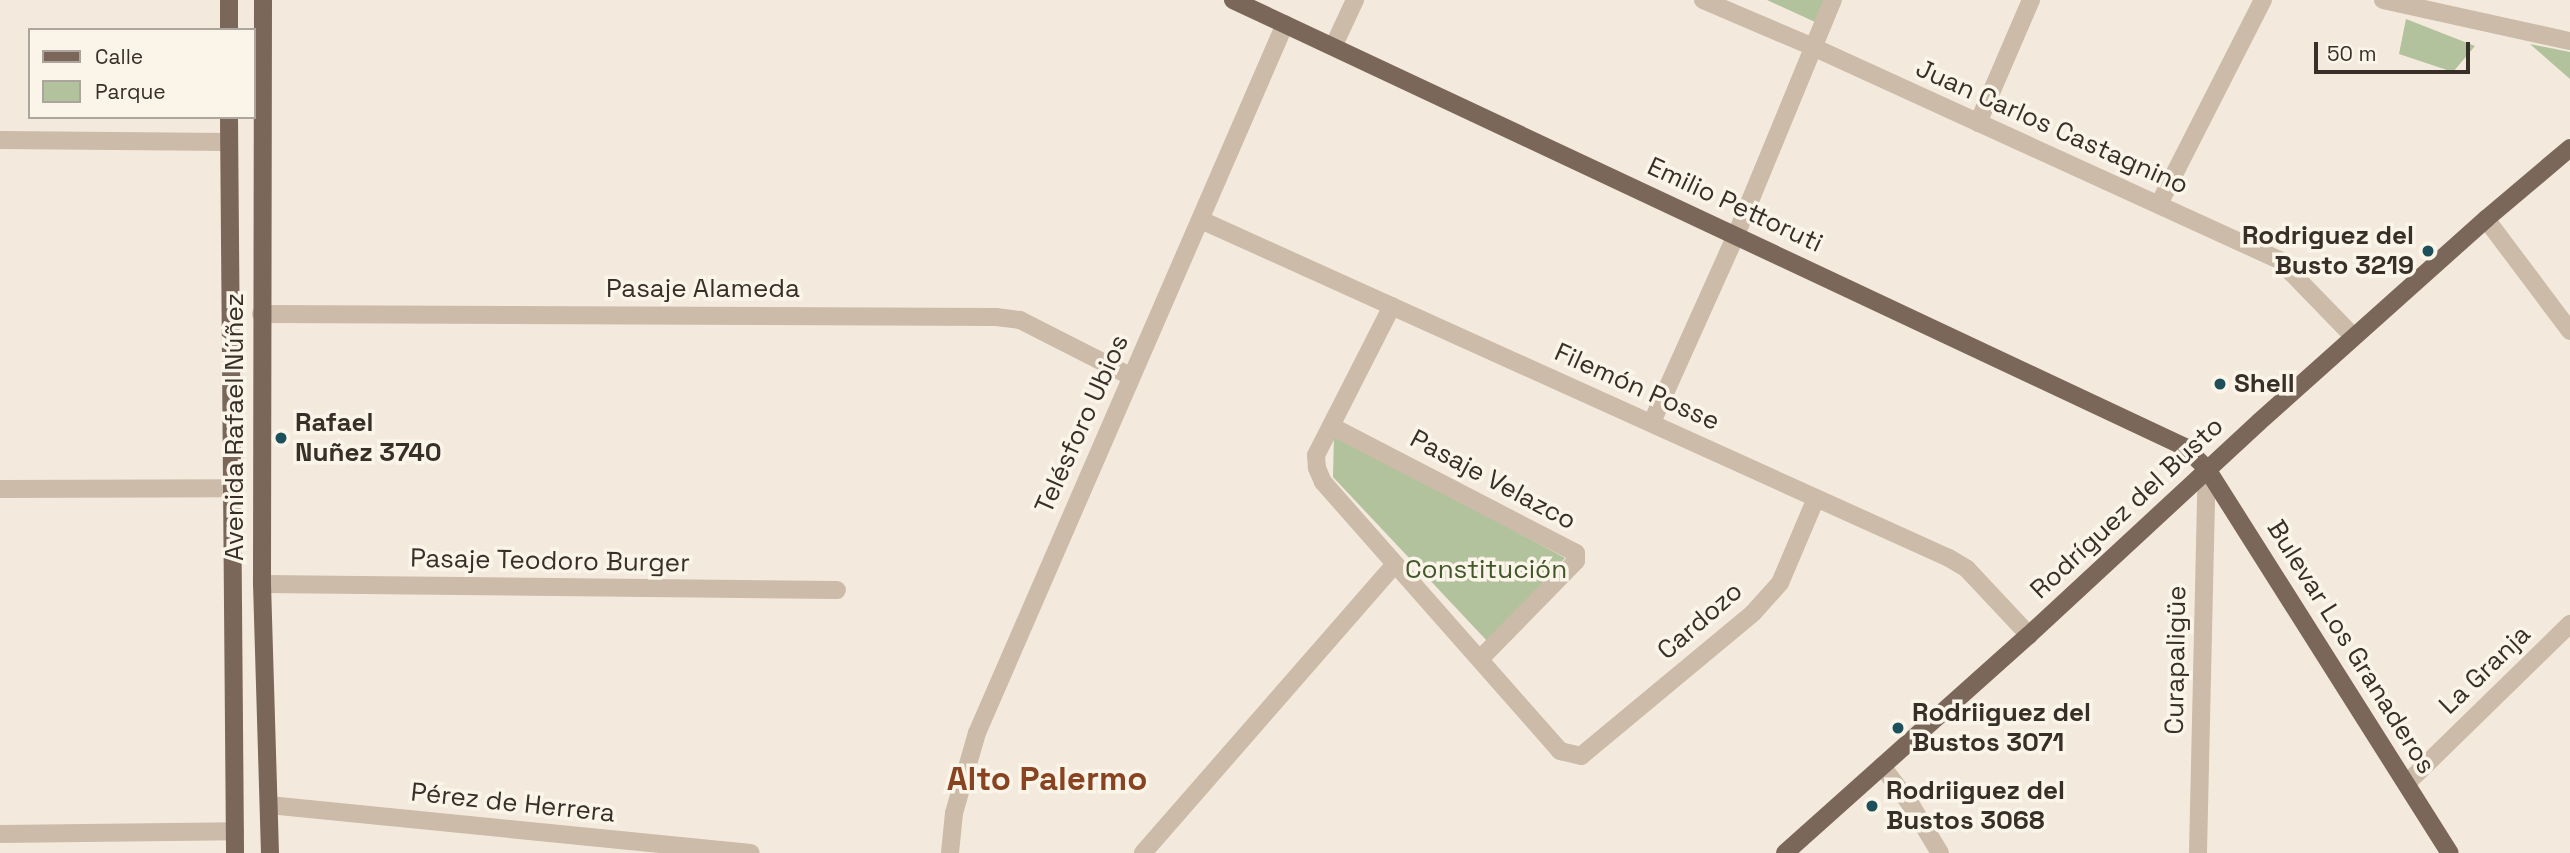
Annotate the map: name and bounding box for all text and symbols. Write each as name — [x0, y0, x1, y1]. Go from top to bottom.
legend — [28, 28, 256, 119]
scale bar — [2318, 28, 2474, 72]
text: 50 m — [2327, 40, 2377, 67]
text: Calle — [95, 43, 143, 70]
street label: Juan Carlos Castagnino — [1911, 53, 2193, 201]
text: Parque — [95, 78, 166, 105]
street label: Emilio Pettoruti — [1642, 151, 1828, 259]
place label: Rodriguez del Busto 3219 — [2242, 220, 2414, 282]
marker: Rodriguez del Busto 3219 — [2420, 243, 2436, 259]
street label: Pasaje Alameda — [606, 273, 800, 305]
street label: Avenida Rafael Núñez — [219, 293, 251, 561]
street label: Telésforo Ubios — [1029, 330, 1135, 518]
street label: Filemón Posse — [1550, 337, 1724, 437]
place label: Shell — [2234, 368, 2295, 400]
marker: Shell — [2212, 376, 2228, 392]
place label: Rafael Nuñez 3740 — [295, 407, 442, 468]
street label: Rodríguez del Busto — [2024, 411, 2230, 605]
street label: Pasaje Velazco — [1405, 423, 1581, 537]
marker: Rafael Nuñez 3740 — [273, 430, 289, 446]
street label: Bulevar Los Granaderos — [2260, 514, 2442, 780]
street label: Pasaje Teodoro Burger — [409, 543, 691, 579]
park label: Constitución — [1405, 554, 1567, 586]
street label: Cardozo — [1651, 576, 1749, 666]
street label: Curapaligüe — [2159, 585, 2193, 735]
street label: La Granja — [2433, 619, 2537, 721]
place label: Rodriiguez del Bustos 3071 — [1912, 697, 2091, 758]
marker: Rodriiguez del Bustos 3071 — [1890, 720, 1906, 736]
district label: Alto Palermo — [947, 760, 1147, 800]
place label: Rodriiguez del Bustos 3068 — [1886, 775, 2065, 836]
street label: Pérez de Herrera — [409, 777, 617, 829]
marker: Rodriiguez del Bustos 3068 — [1864, 798, 1880, 814]

